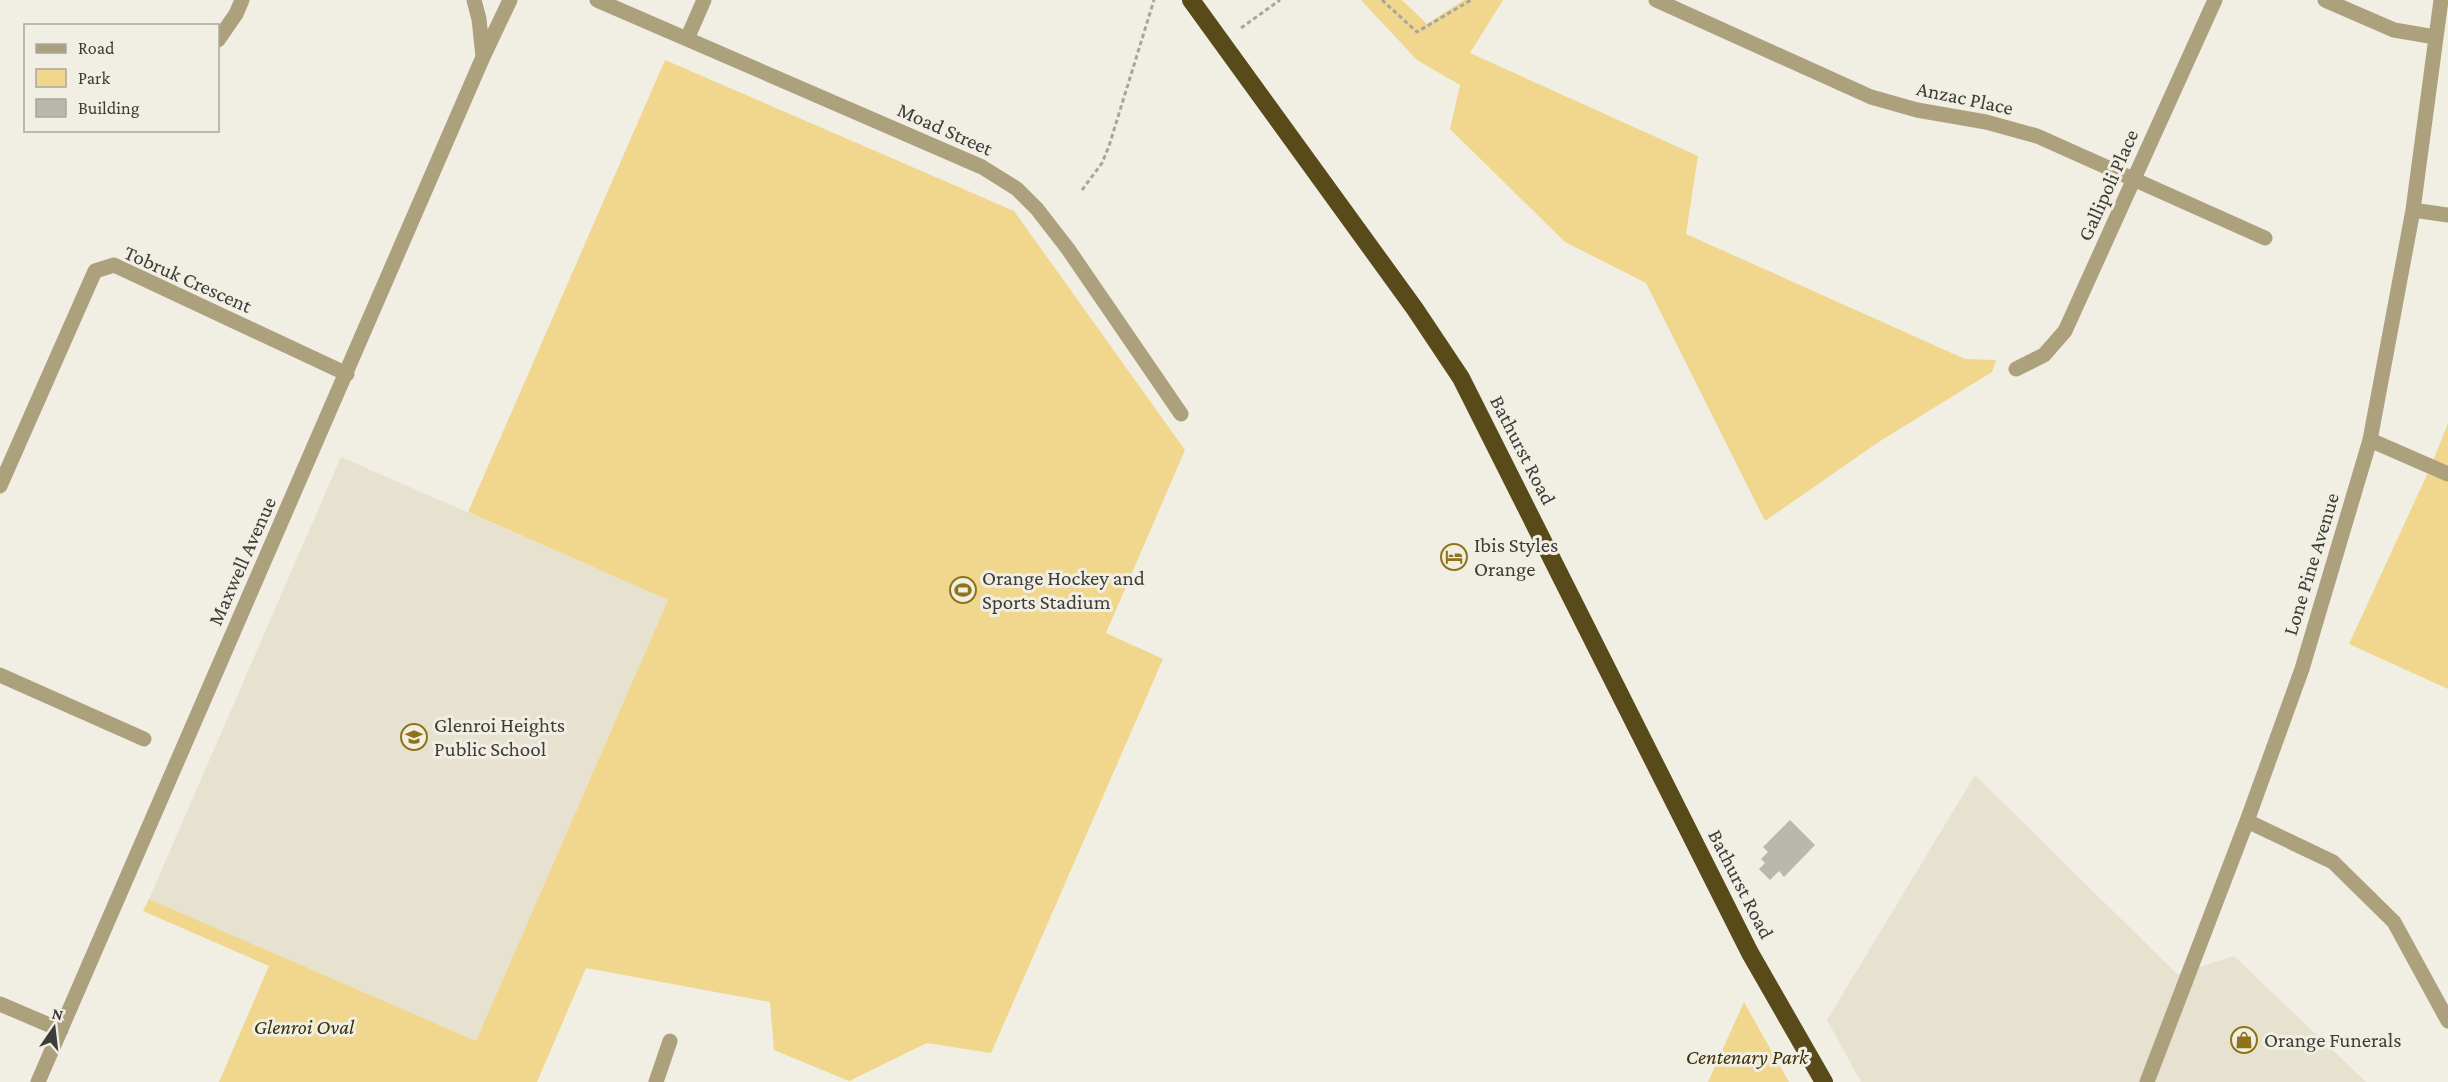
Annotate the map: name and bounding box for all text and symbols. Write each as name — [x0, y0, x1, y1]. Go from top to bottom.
legend — [24, 24, 219, 132]
text: Road — [78, 38, 115, 58]
text: Park — [78, 68, 110, 88]
street label: Anzac Place — [1915, 76, 2015, 120]
street label: Moad Street — [894, 97, 997, 161]
text: Building — [78, 98, 140, 118]
street label: Gallipoli Place — [2073, 126, 2143, 244]
street label: Tobruk Crescent — [120, 240, 257, 318]
street label: Bathurst Road — [1485, 391, 1561, 509]
street label: Lone Pine Avenue — [2278, 490, 2344, 638]
street label: Maxwell Avenue — [203, 493, 281, 629]
place label: Ibis Styles Orange — [1474, 533, 1558, 581]
hotel icon: Ibis Styles Orange — [1439, 542, 1469, 572]
place label: Orange Hockey and Sports Stadium — [982, 566, 1145, 614]
sports icon: Orange Hockey and Sports Stadium — [948, 575, 978, 605]
place label: Glenroi Heights Public School — [434, 713, 565, 761]
school or university icon: Glenroi Heights Public School — [399, 722, 429, 752]
street label: Bathurst Road — [1703, 825, 1779, 943]
north arrow — [24, 998, 84, 1058]
text: N — [50, 1004, 65, 1024]
park label: Glenroi Oval — [254, 1015, 355, 1039]
shop icon: Orange Funerals — [2229, 1025, 2259, 1055]
place label: Orange Funerals — [2264, 1028, 2402, 1052]
park label: Centenary Park — [1686, 1045, 1809, 1069]

